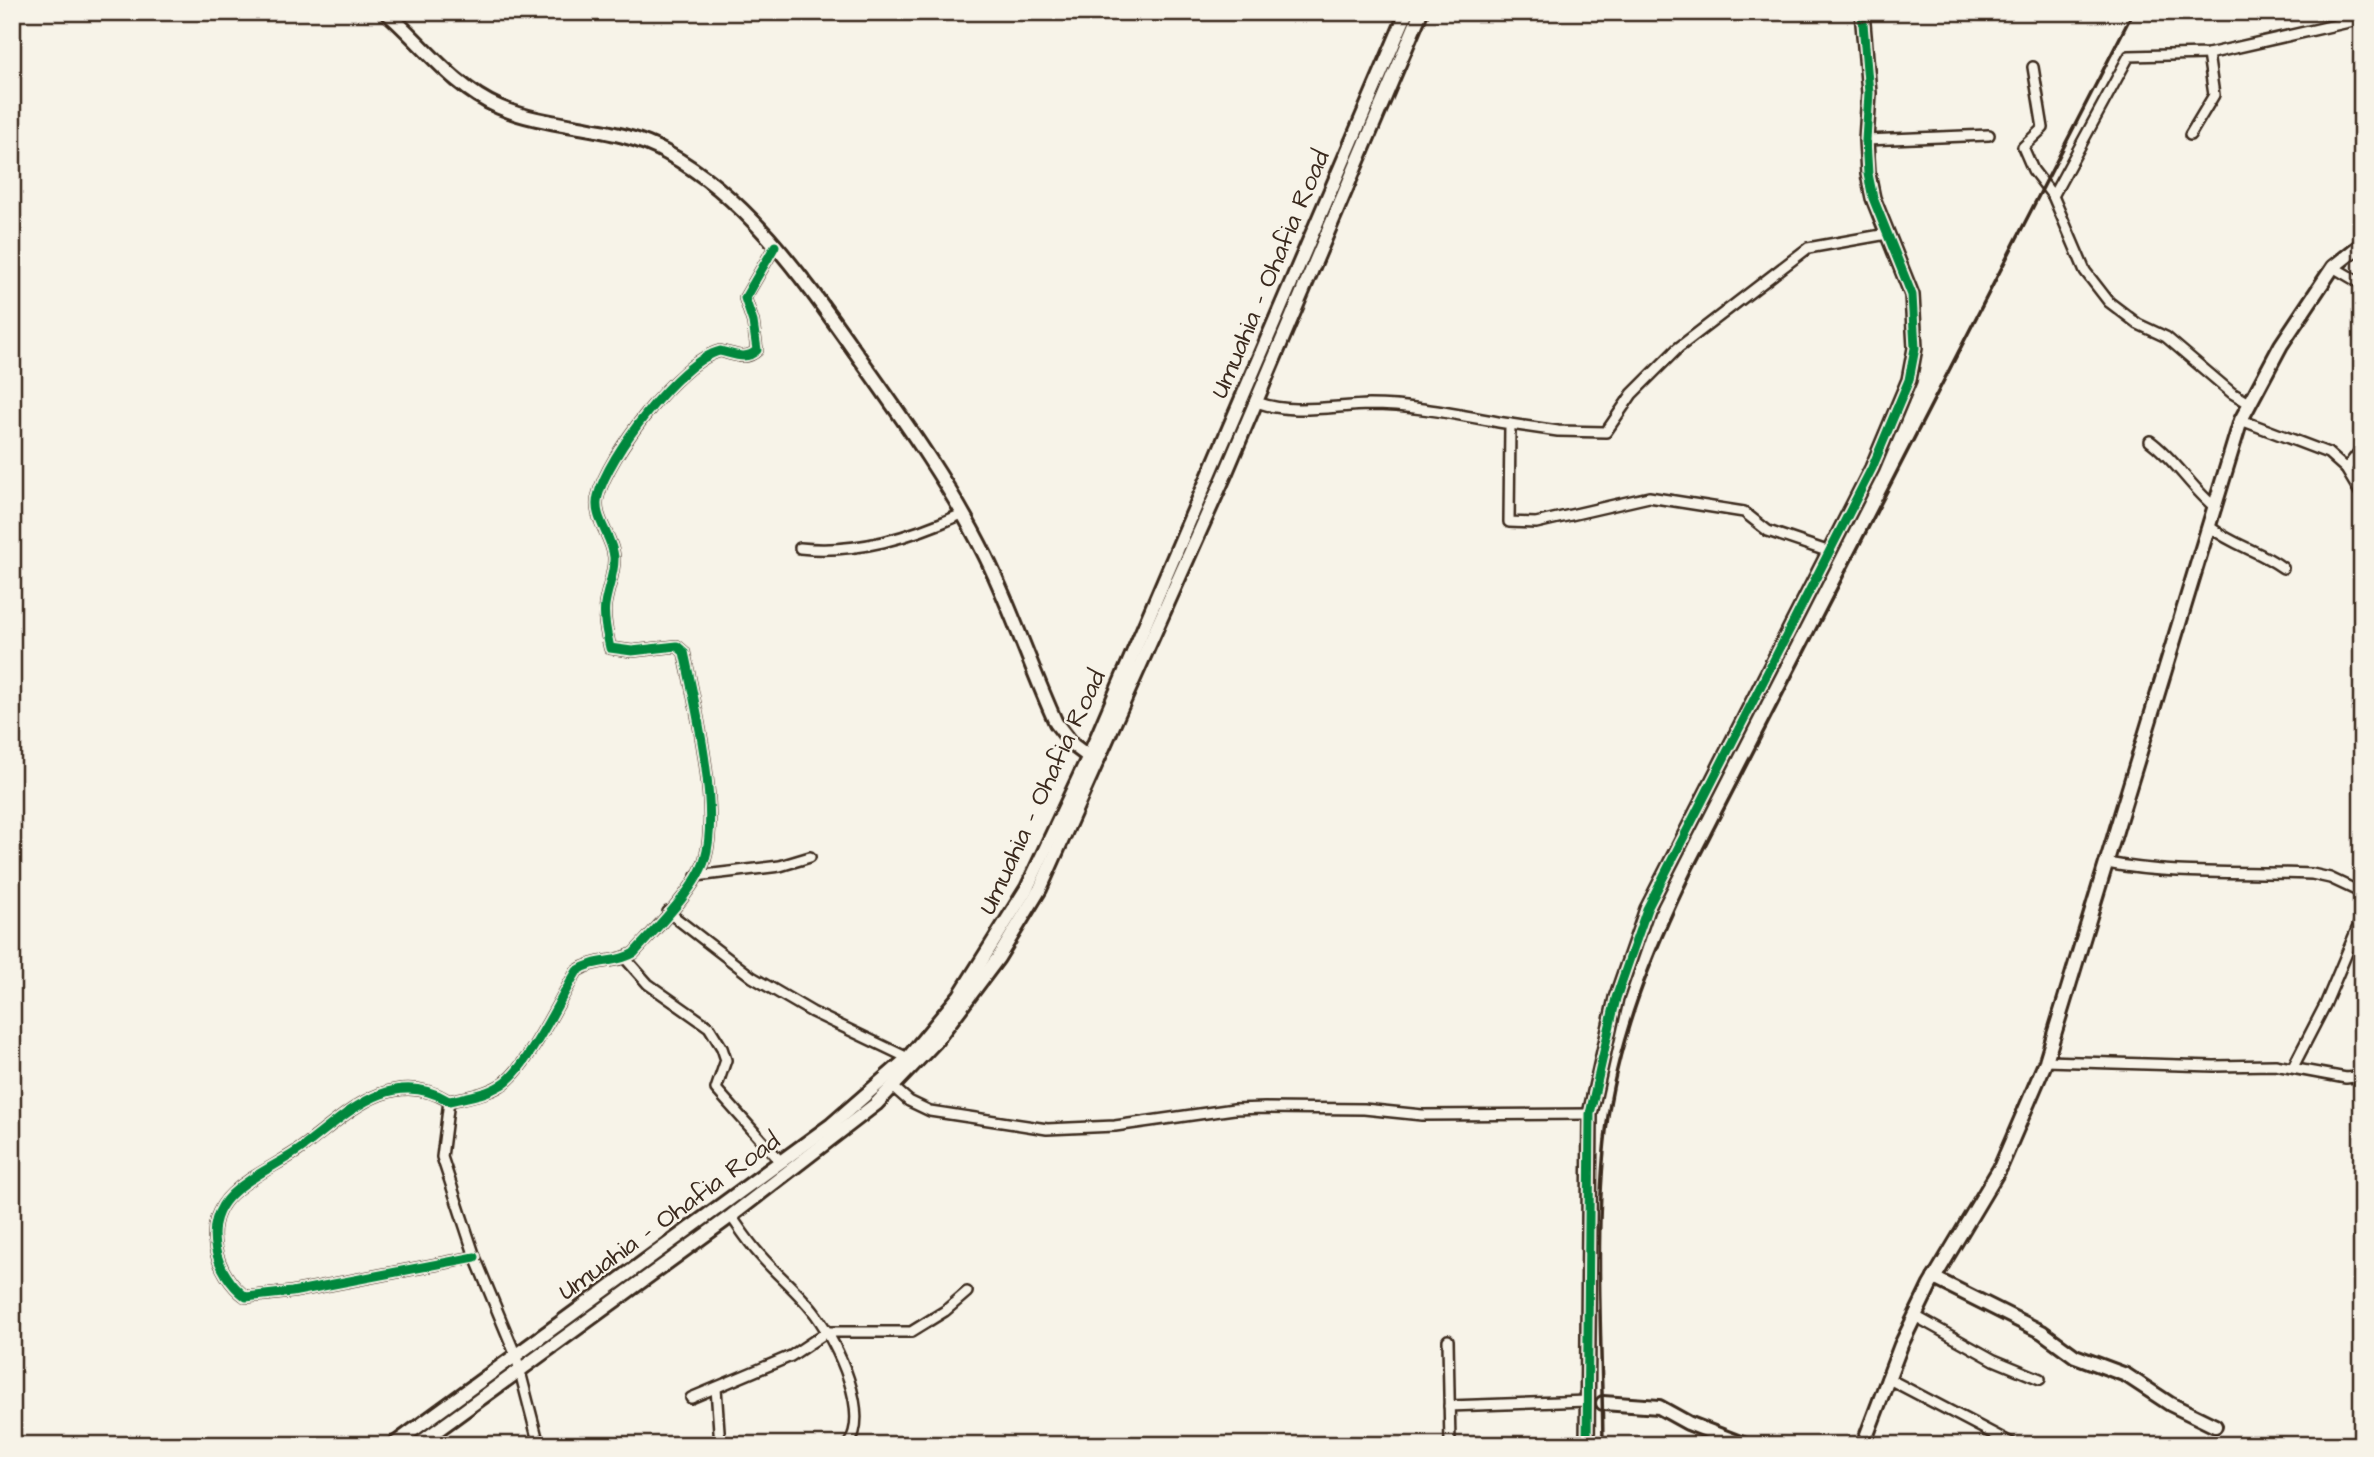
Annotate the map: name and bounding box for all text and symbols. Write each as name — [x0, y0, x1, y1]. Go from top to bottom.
street label: Umuahia - Ohafia Road — [1201, 144, 1339, 404]
street label: Umuahia - Ohafia Road — [969, 664, 1115, 920]
street label: Umuahia - Ohafia Road — [551, 1123, 787, 1309]

